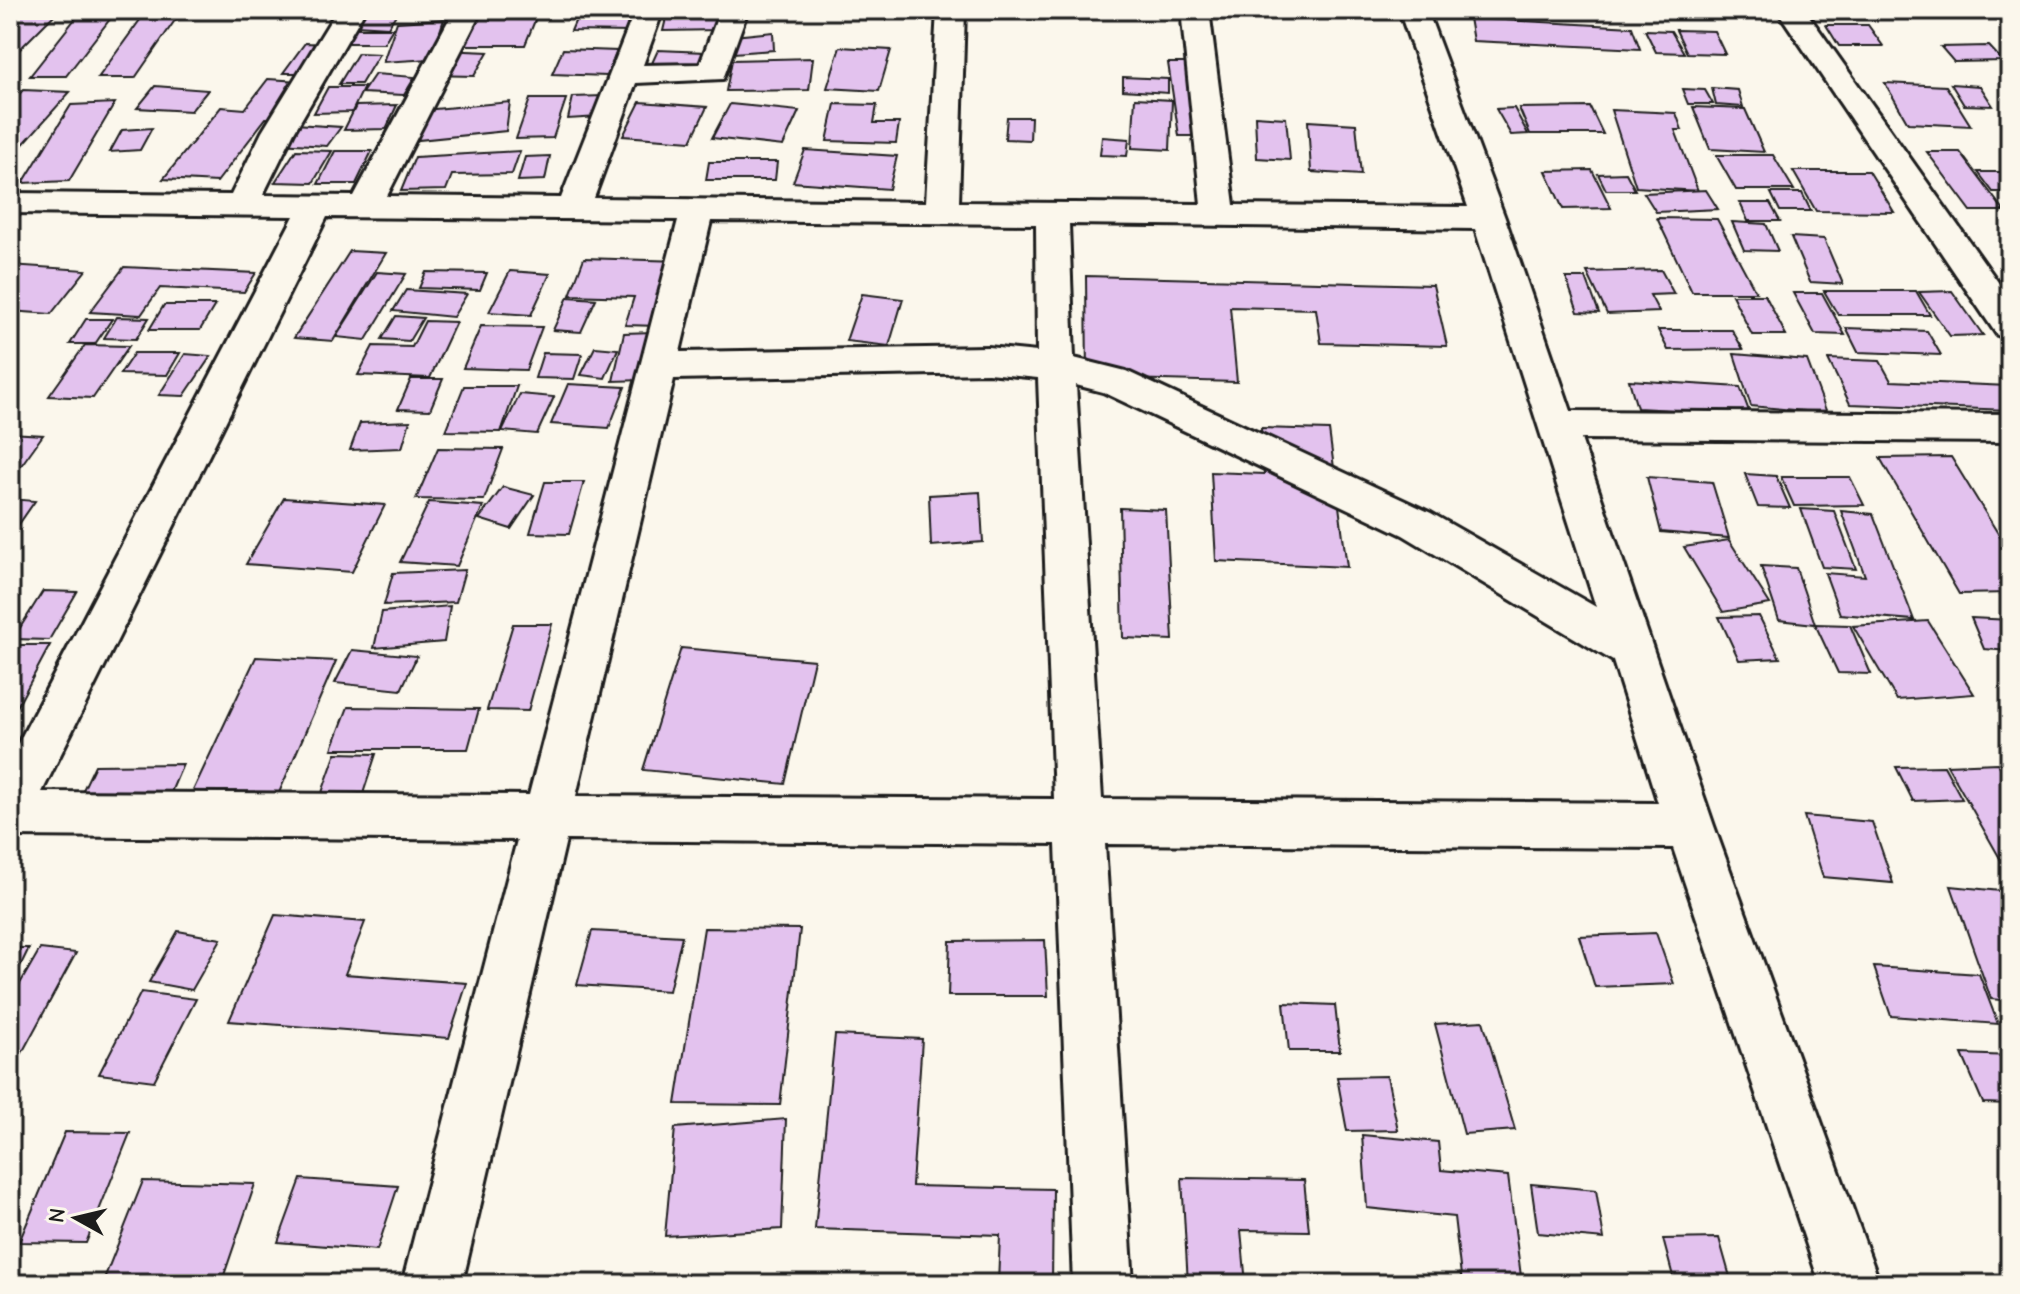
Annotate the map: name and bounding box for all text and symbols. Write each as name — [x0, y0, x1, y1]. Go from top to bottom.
north arrow — [36, 1178, 116, 1258]
text: N — [43, 1206, 71, 1224]

